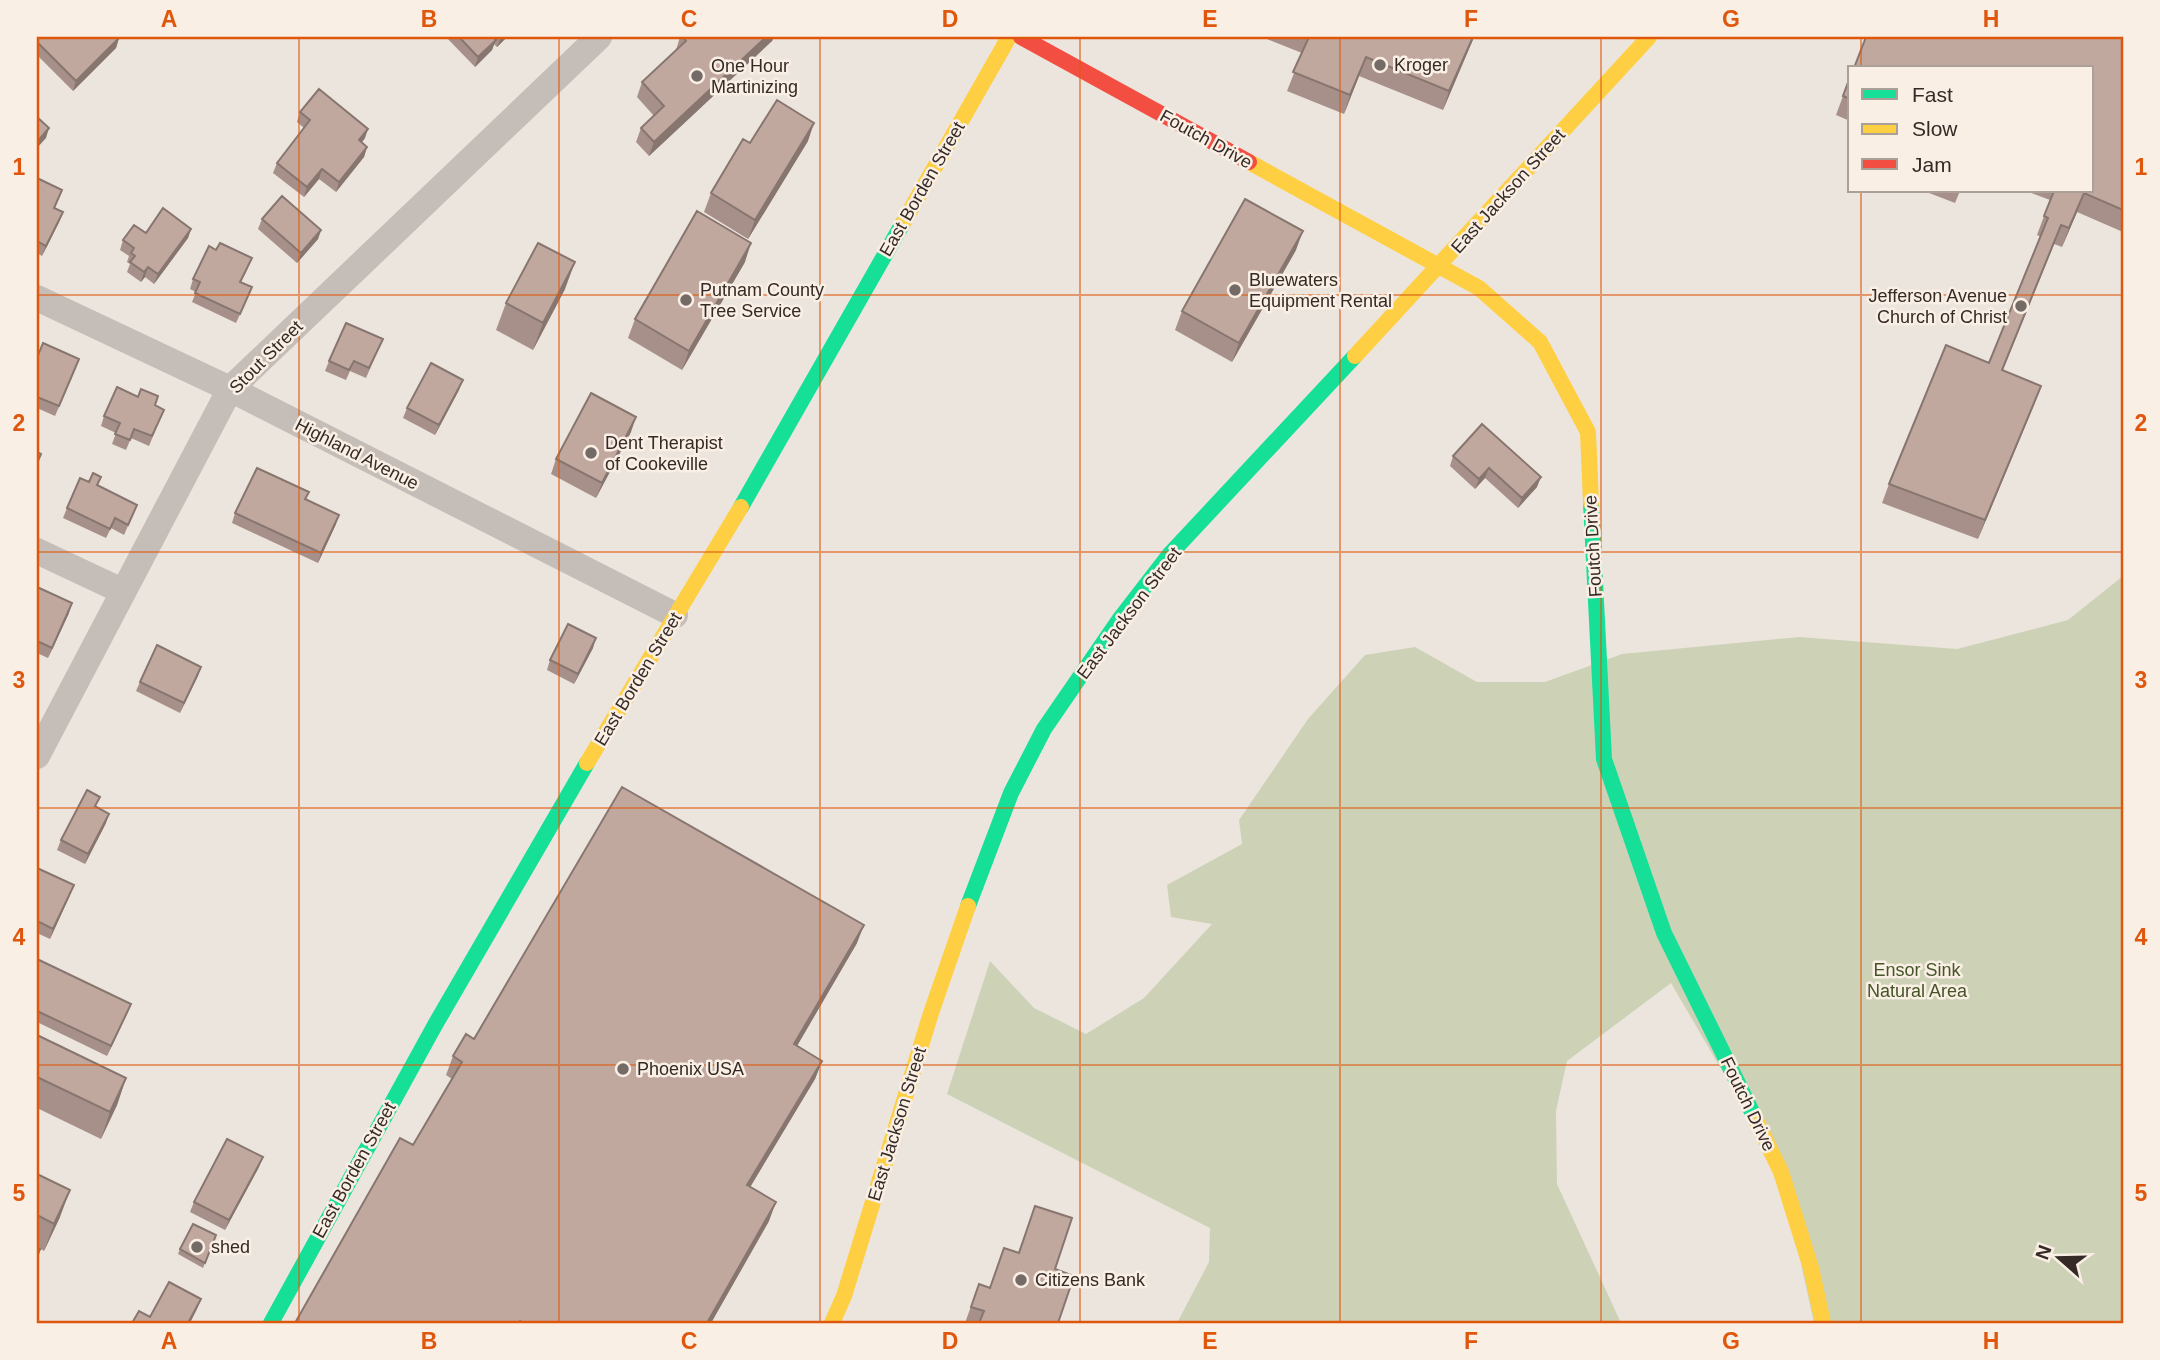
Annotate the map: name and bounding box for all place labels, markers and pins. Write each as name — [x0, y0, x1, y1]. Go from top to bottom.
place label: Kroger — [1394, 55, 1448, 75]
place label: One Hour Martinizing — [711, 56, 798, 97]
marker: Kroger — [1372, 57, 1388, 73]
marker: One Hour Martinizing — [689, 68, 705, 84]
place label: Bluewaters Equipment Rental — [1249, 270, 1392, 311]
place label: Putnam County Tree Service — [700, 280, 824, 321]
marker: Bluewaters Equipment Rental — [1227, 282, 1243, 298]
place label: Jefferson Avenue Church of Christ — [1869, 286, 2007, 327]
marker: Putnam County Tree Service — [678, 292, 694, 308]
marker: Jefferson Avenue Church of Christ — [2013, 298, 2029, 314]
place label: Dent Therapist of Cookeville — [605, 433, 723, 474]
marker: Dent Therapist of Cookeville — [583, 445, 599, 461]
place label: Phoenix USA — [637, 1059, 744, 1079]
marker: Phoenix USA — [615, 1061, 631, 1077]
place label: shed — [211, 1237, 250, 1257]
marker: shed — [189, 1239, 205, 1255]
place label: Citizens Bank — [1035, 1270, 1146, 1290]
marker: Citizens Bank — [1013, 1272, 1029, 1288]

